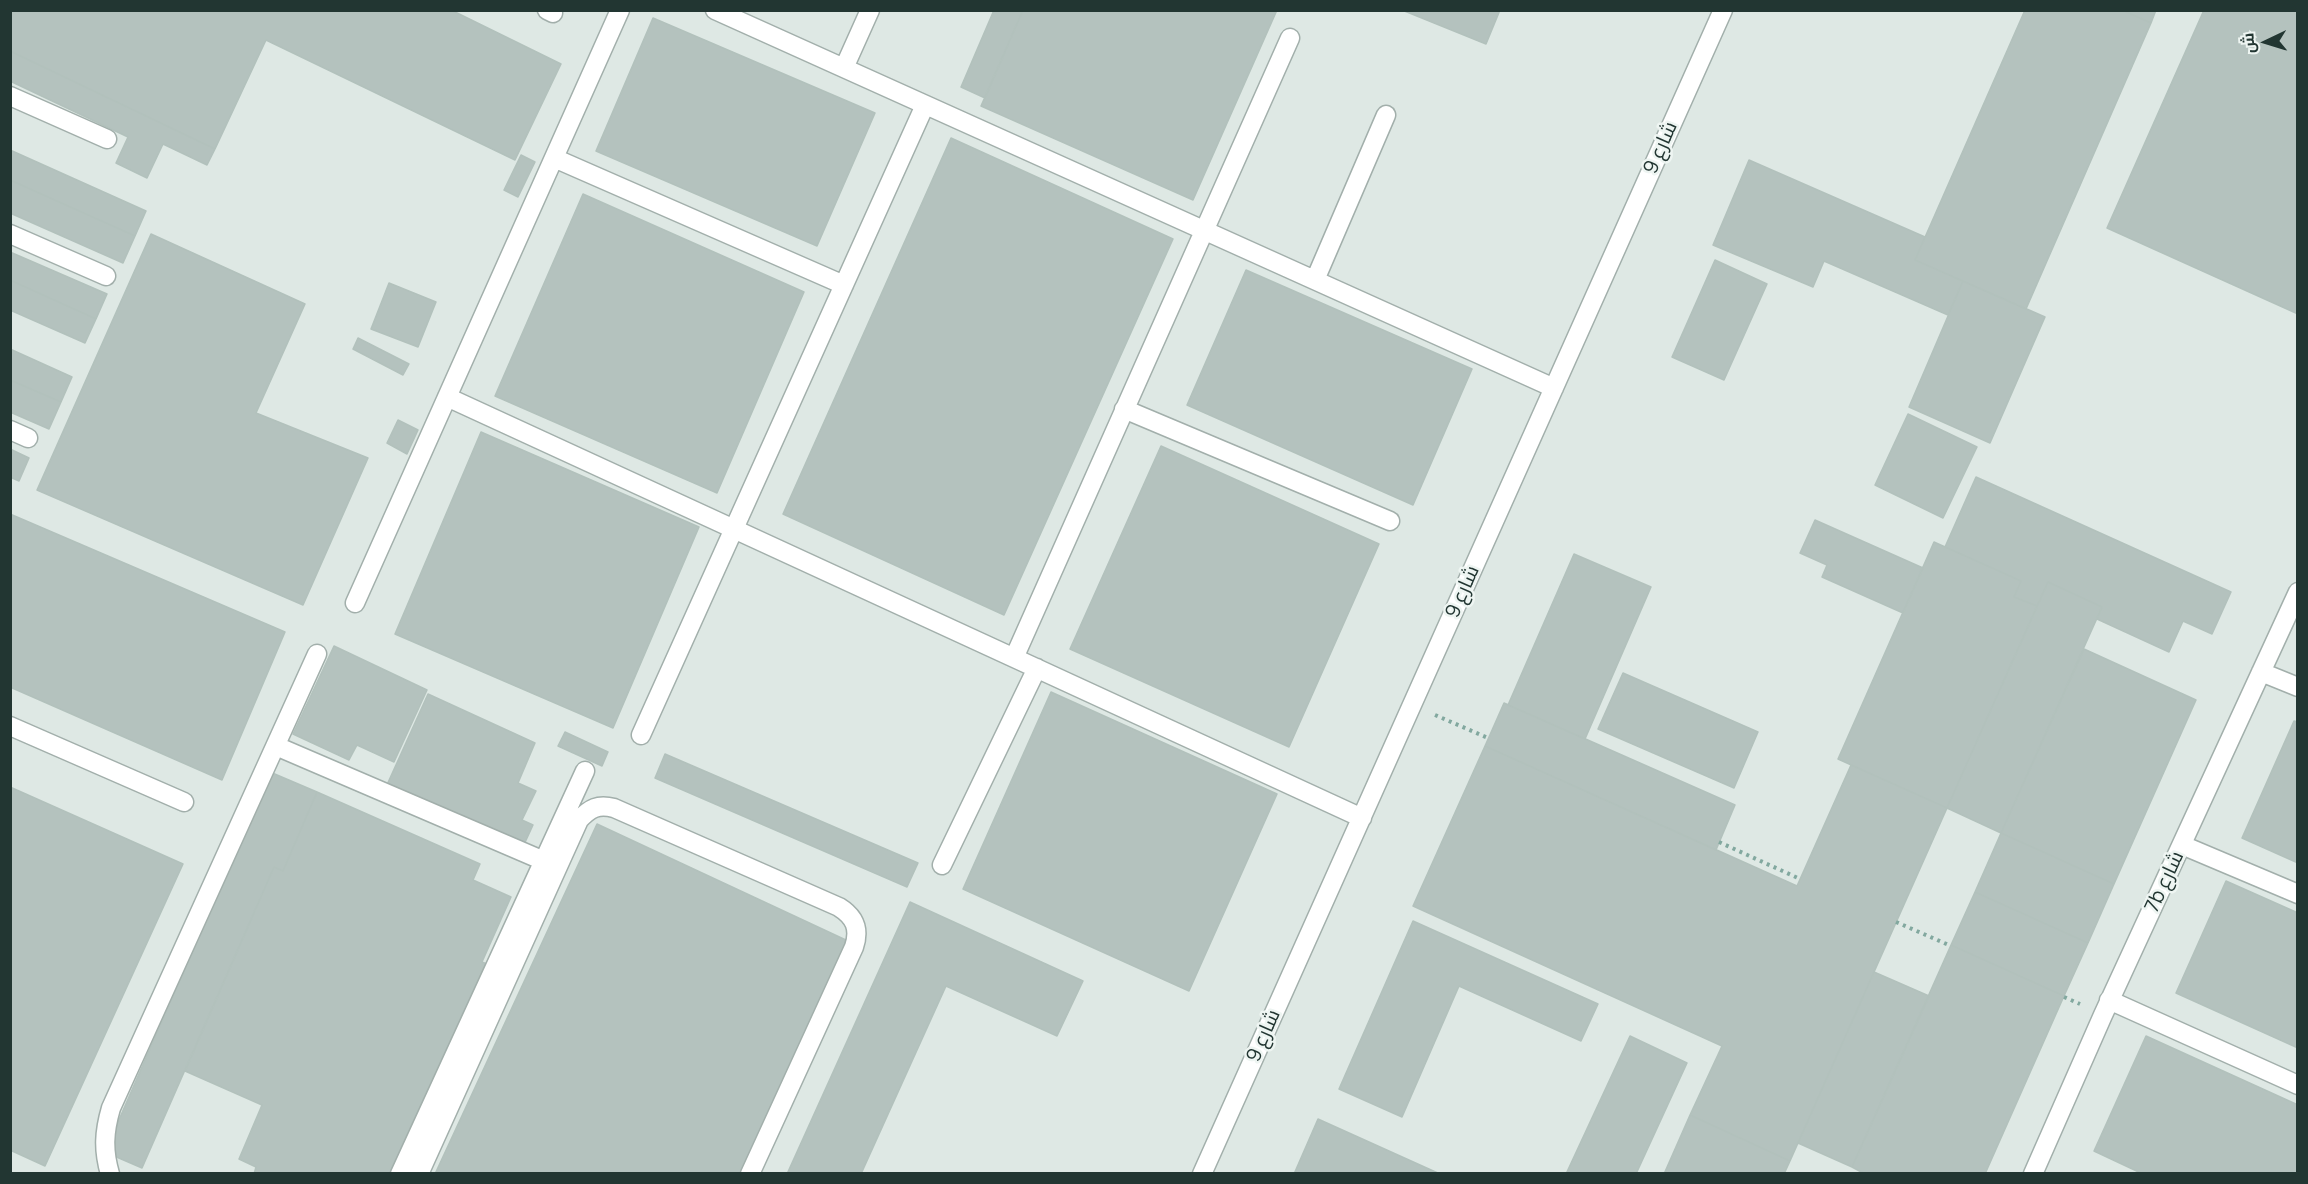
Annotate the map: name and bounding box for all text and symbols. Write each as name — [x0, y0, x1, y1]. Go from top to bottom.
north arrow — [2236, 12, 2296, 72]
text: ش — [2236, 32, 2260, 54]
street label: شارع 9 — [1639, 118, 1683, 178]
street label: شارع 9 — [1441, 562, 1485, 622]
street label: 7b شارع — [2140, 848, 2190, 916]
street label: شارع 9 — [1242, 1006, 1286, 1066]

